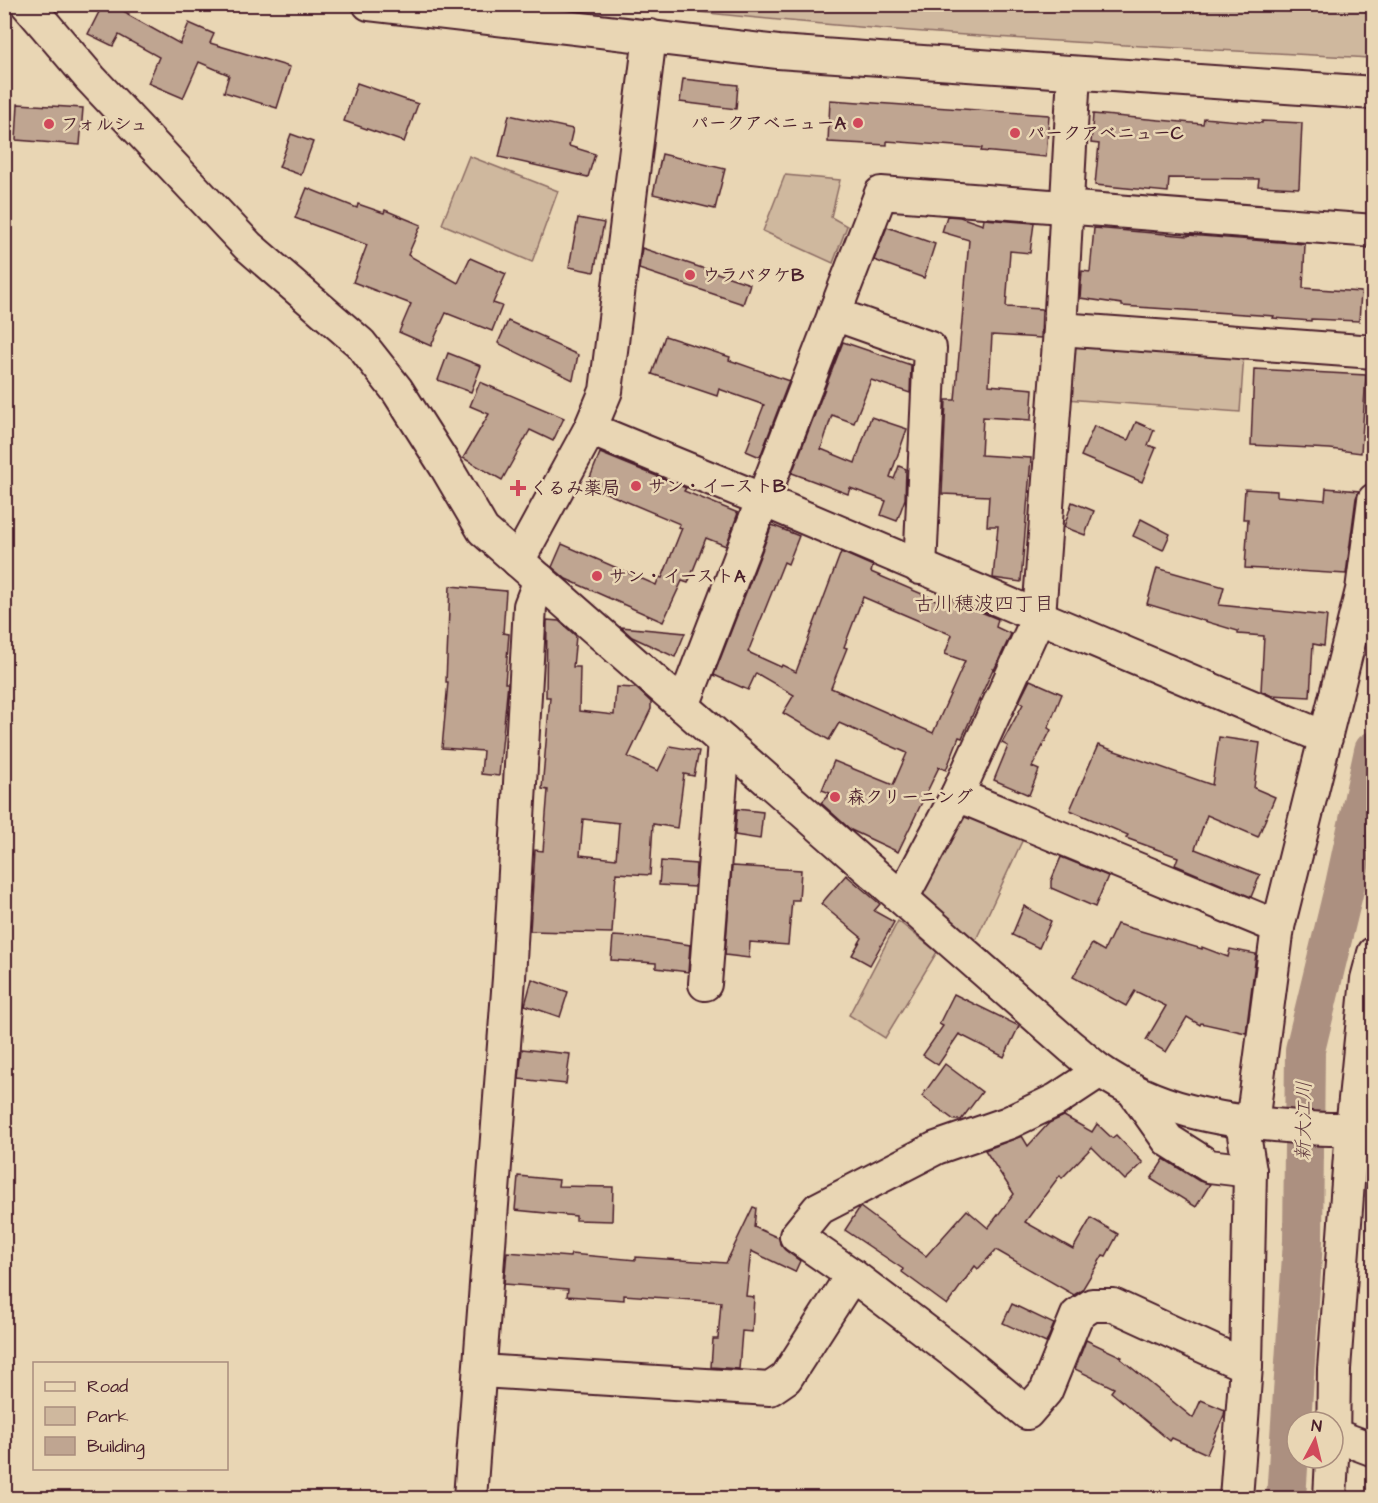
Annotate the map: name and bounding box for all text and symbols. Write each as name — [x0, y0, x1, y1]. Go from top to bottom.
place label: パークアベニューA — [691, 111, 846, 136]
place label: フォルシュ — [61, 112, 148, 137]
marker: パークアベニューA — [851, 116, 865, 130]
marker: フォルシュ — [42, 117, 56, 131]
place label: パークアベニューC — [1027, 121, 1184, 146]
marker: パークアベニューC — [1008, 126, 1022, 140]
place label: ウラバタケB — [702, 263, 804, 288]
marker: ウラバタケB — [683, 268, 697, 282]
place label: サン・イーストB — [648, 474, 786, 499]
place label: くるみ薬局 — [530, 476, 620, 501]
marker: サン・イーストB — [629, 479, 643, 493]
marker: くるみ薬局 — [511, 481, 525, 495]
place label: サン・イーストA — [609, 564, 746, 589]
marker: サン・イーストA — [590, 569, 604, 583]
district label: 古川穂波四丁目 — [914, 590, 1054, 618]
place label: 森クリーニング — [847, 785, 973, 810]
marker: 森クリーニング — [828, 790, 842, 804]
water label: 新大江川 — [1289, 1081, 1319, 1161]
legend — [33, 1362, 228, 1470]
text: Road — [87, 1374, 128, 1399]
text: Park — [87, 1404, 129, 1429]
north arrow — [1285, 1410, 1345, 1470]
text: N — [1310, 1415, 1323, 1438]
text: Building — [87, 1434, 145, 1460]

